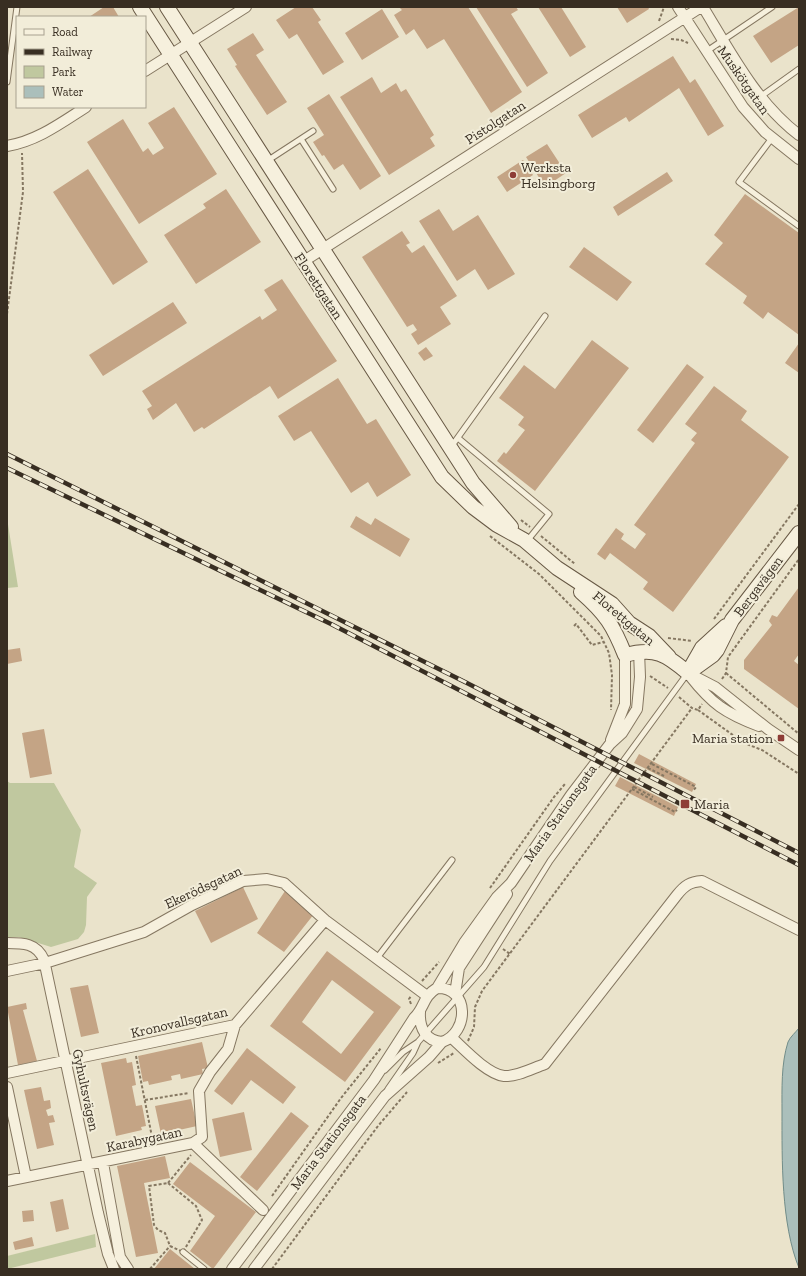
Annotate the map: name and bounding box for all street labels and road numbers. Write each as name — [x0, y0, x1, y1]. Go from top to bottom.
street label: Muskötgatan — [714, 43, 773, 118]
street label: Pistolgatan — [462, 97, 529, 148]
street label: Florettgatan — [291, 250, 346, 323]
street label: Bergavägen — [730, 553, 787, 620]
street label: Florettgatan — [589, 587, 658, 649]
street label: Maria Stationsgata — [520, 761, 600, 865]
street label: Ekerödsgatan — [162, 862, 244, 913]
street label: Kronovallsgatan — [129, 1003, 229, 1042]
street label: Gyhultsvägen — [69, 1047, 103, 1133]
street label: Maria Stationsgata — [287, 1091, 370, 1193]
street label: Karabygatan — [105, 1123, 184, 1156]

